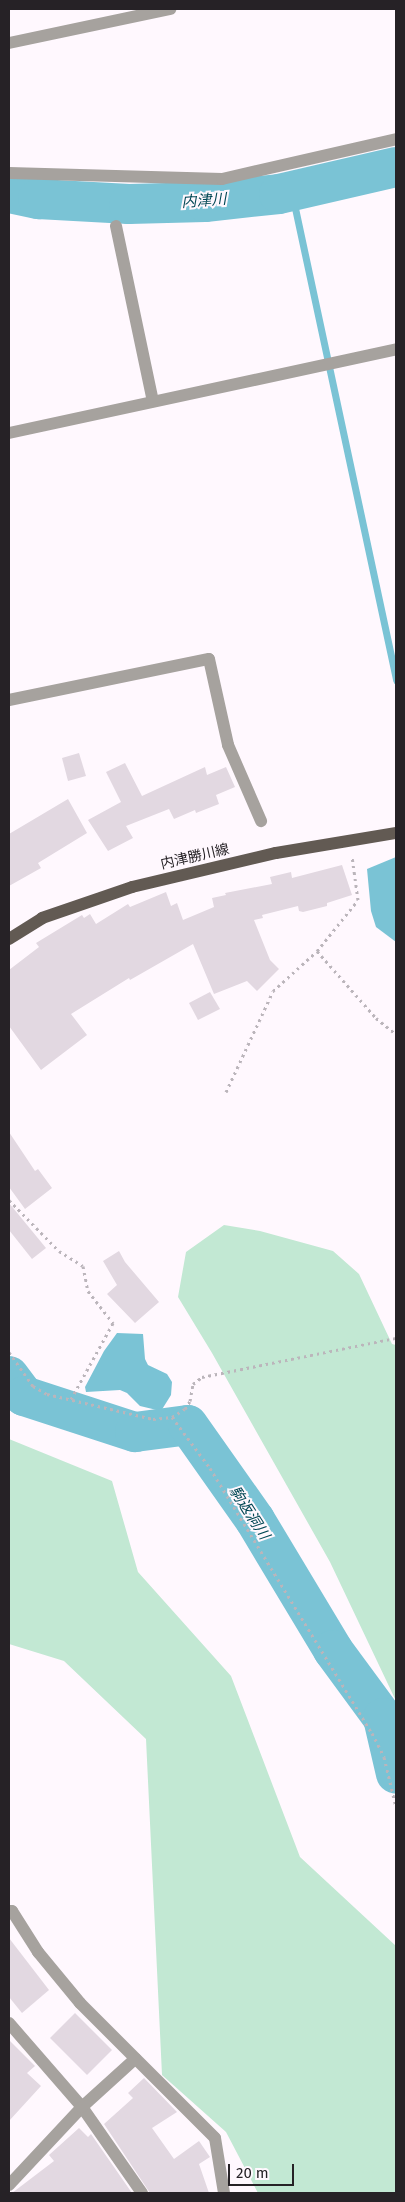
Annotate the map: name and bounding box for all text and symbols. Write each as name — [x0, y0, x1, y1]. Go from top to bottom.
water label: 内津川 — [181, 190, 227, 212]
street label: 内津勝川線 — [159, 841, 231, 873]
water label: 駒返洞川 — [225, 1483, 273, 1543]
scale bar — [230, 2154, 296, 2186]
text: 20 m — [236, 2164, 269, 2182]

